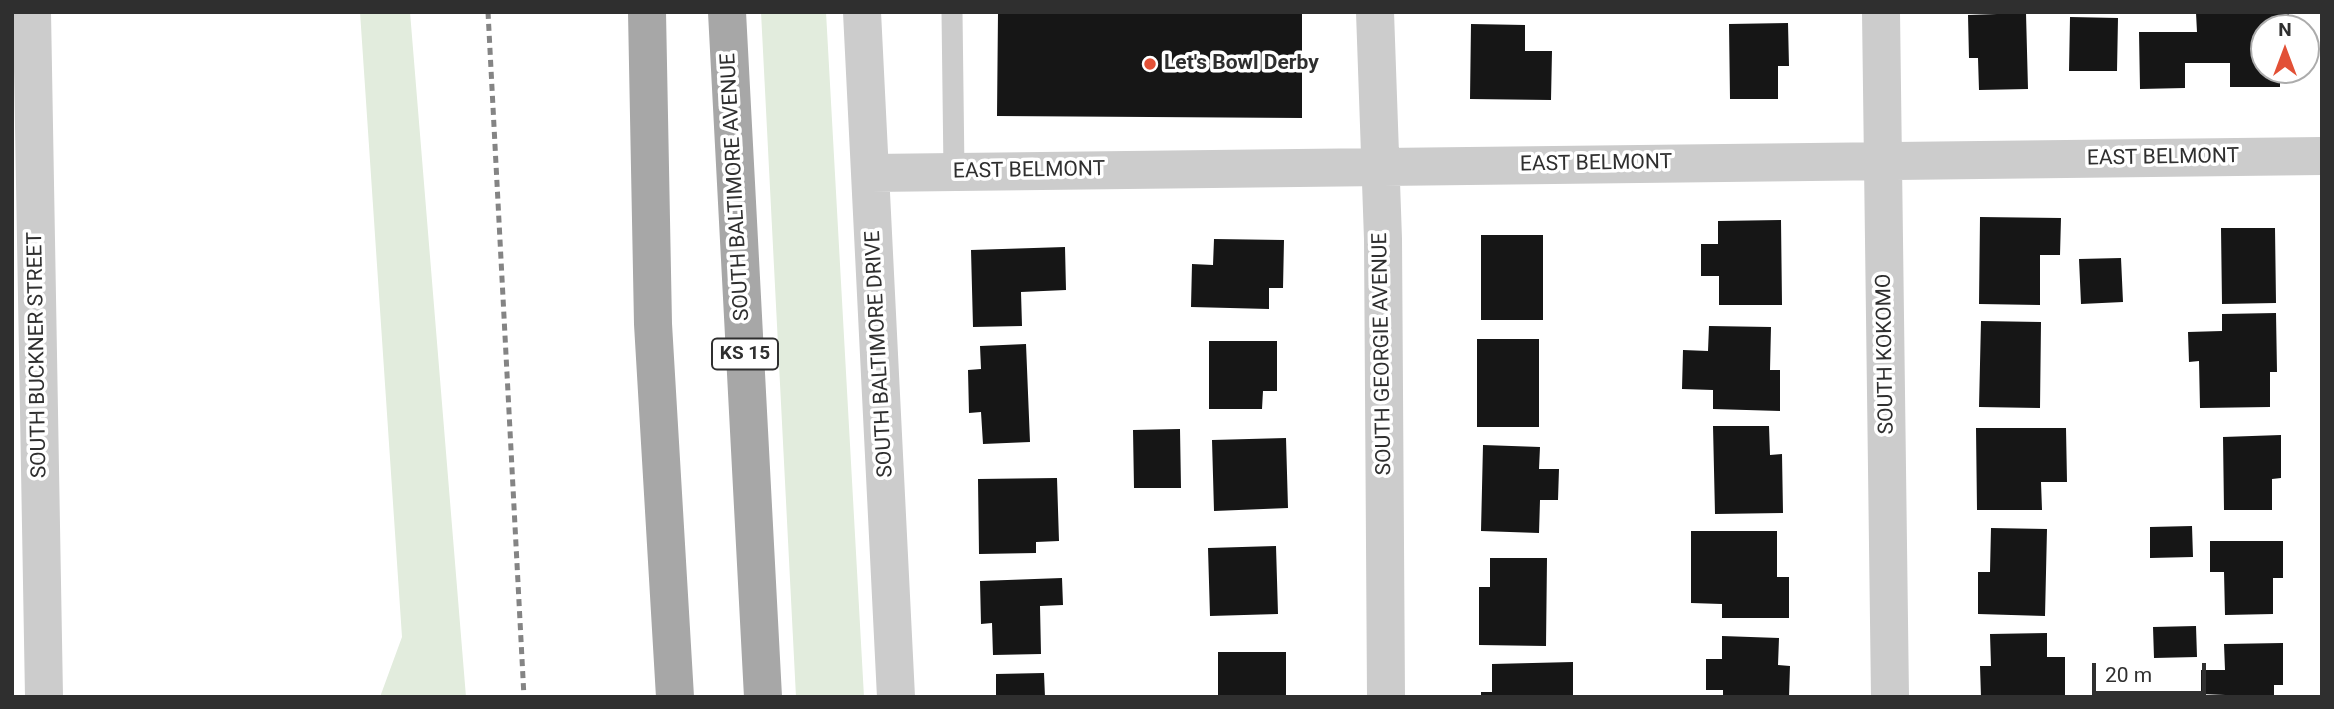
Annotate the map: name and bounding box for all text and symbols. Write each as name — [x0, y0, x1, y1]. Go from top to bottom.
north arrow — [2250, 14, 2320, 84]
text: N — [2278, 18, 2292, 41]
place label: Let's Bowl Derby — [1164, 51, 1319, 77]
street label: SOUTH BALTIMORE AVENUE — [716, 52, 756, 322]
marker: Let's Bowl Derby — [1142, 56, 1158, 72]
street label: EAST BELMONT — [2087, 144, 2239, 172]
street label: EAST BELMONT — [1520, 150, 1672, 178]
street label: EAST BELMONT — [953, 157, 1105, 185]
street label: SOUTH BALTIMORE DRIVE — [861, 230, 899, 478]
street label: SOUTH BUCKNER STREET — [23, 232, 53, 478]
street label: SOUTH GEORGIE AVENUE — [1368, 232, 1398, 476]
street label: SOUTH KOKOMO — [1872, 273, 1900, 435]
road number: KS 15 — [712, 338, 778, 370]
scale bar — [2096, 650, 2210, 694]
text: 20 m — [2105, 663, 2152, 687]

